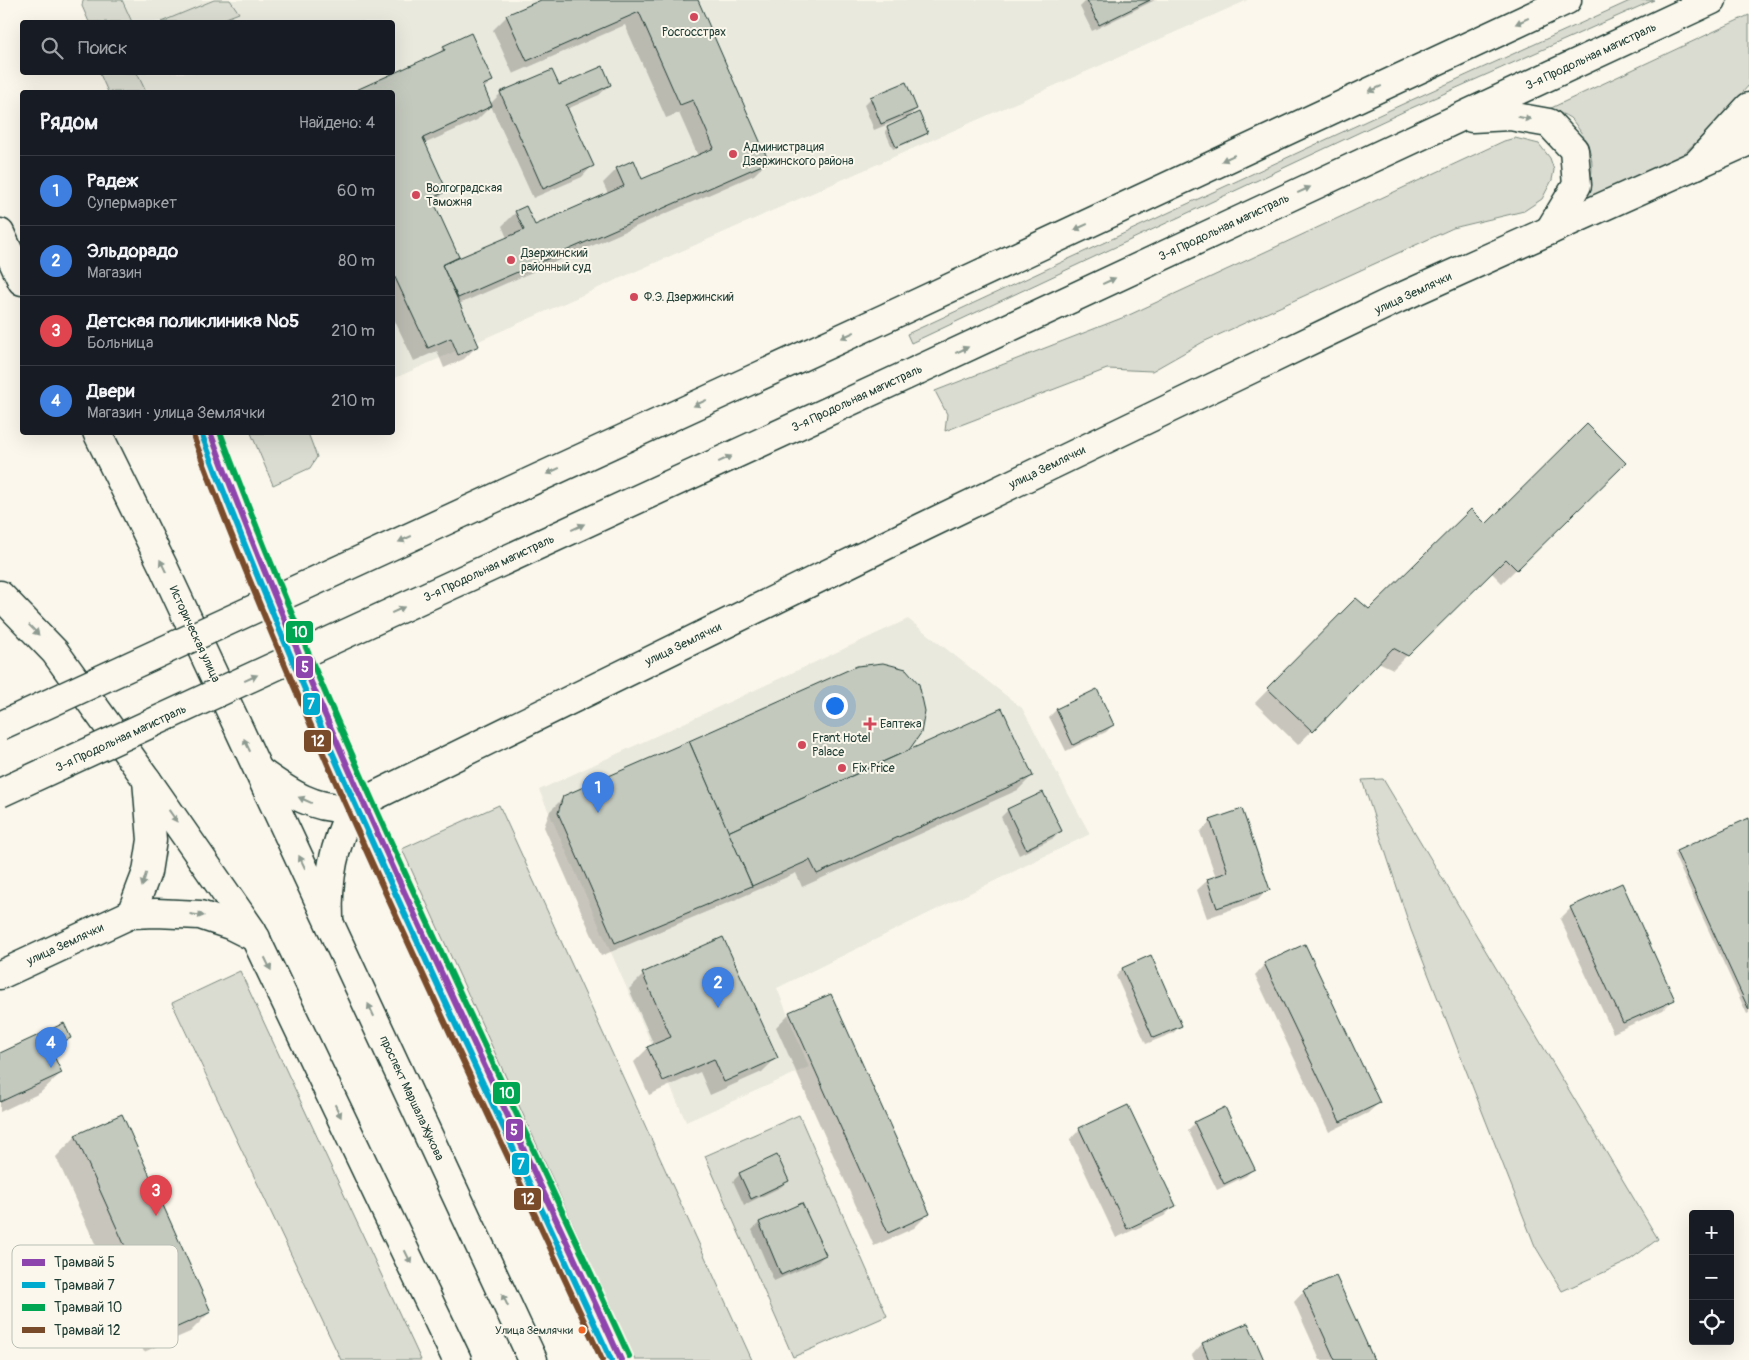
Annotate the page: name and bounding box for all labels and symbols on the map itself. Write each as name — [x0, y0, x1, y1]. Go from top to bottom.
marker: Росгосстрах — [688, 11, 700, 23]
one-way arrow — [1515, 16, 1530, 25]
street label: 3-я Продольная магистраль — [1523, 20, 1659, 93]
place label: Росгосстрах — [662, 25, 726, 40]
one-way arrow — [1368, 86, 1382, 94]
one-way arrow — [1516, 115, 1532, 123]
place label: Администрация Дзержинского района — [742, 140, 854, 169]
marker: Администрация Дзержинского района — [727, 148, 739, 160]
one-way arrow — [1221, 154, 1235, 162]
place label: Волгоградская Таможня — [426, 181, 502, 210]
one-way arrow — [1297, 186, 1311, 194]
marker: Волгоградская Таможня — [410, 189, 422, 201]
street label: 3-я Продольная магистраль — [1156, 191, 1292, 264]
one-way arrow — [1074, 223, 1088, 231]
place label: Дзержинский районный суд — [520, 246, 592, 275]
marker: Дзержинский районный суд — [505, 254, 517, 266]
street label: улица Землячки — [1371, 269, 1455, 318]
one-way arrow — [1102, 277, 1116, 285]
place label: Ф.Э. Дзержинский — [644, 290, 734, 305]
marker: Ф.Э. Дзержинский — [628, 291, 640, 303]
one-way arrow — [841, 332, 855, 340]
one-way arrow — [955, 345, 969, 353]
street label: 3-я Продольная магистраль — [789, 362, 925, 435]
one-way arrow — [693, 400, 707, 408]
street label: улица Землячки — [1006, 442, 1088, 493]
one-way arrow — [718, 455, 732, 463]
one-way arrow — [546, 468, 560, 476]
one-way arrow — [571, 523, 585, 531]
street label: 3-я Продольная магистраль — [421, 532, 557, 605]
one-way arrow — [398, 536, 412, 544]
one-way arrow — [159, 559, 167, 573]
street label: Историческая улица — [166, 584, 224, 685]
one-way arrow — [391, 605, 405, 613]
street label: улица Землячки — [642, 619, 724, 670]
line badge: 10 — [285, 620, 314, 644]
one-way arrow — [28, 624, 40, 636]
text: 10 — [292, 624, 308, 641]
line badge: 5 — [295, 655, 314, 679]
text: 5 — [301, 659, 309, 676]
one-way arrow — [244, 673, 258, 681]
line badge: 7 — [302, 692, 321, 716]
your location — [822, 693, 848, 719]
text: 7 — [307, 696, 315, 713]
street label: 3-я Продольная магистраль — [53, 702, 189, 775]
place label: Еаптека — [880, 717, 922, 732]
marker: Еаптека — [864, 718, 876, 730]
line badge: 12 — [303, 729, 332, 753]
place label: Frant Hotel Palace — [812, 731, 871, 760]
text: 12 — [311, 733, 325, 750]
one-way arrow — [242, 738, 250, 752]
marker: Frant Hotel Palace — [796, 739, 808, 751]
place label: Fix Price — [852, 761, 895, 776]
marker: Fix Price — [836, 762, 848, 774]
pin: 1 — [582, 772, 614, 813]
one-way arrow — [298, 795, 312, 803]
one-way arrow — [168, 810, 178, 823]
one-way arrow — [298, 855, 306, 870]
one-way arrow — [140, 872, 148, 887]
one-way arrow — [189, 911, 205, 919]
street label: улица Землячки — [23, 920, 107, 969]
one-way arrow — [264, 957, 272, 971]
pin: 2 — [702, 967, 734, 1008]
one-way arrow — [367, 1002, 375, 1017]
pin: 4 — [35, 1027, 67, 1068]
street label: проспект Маршала Жукова — [376, 1033, 447, 1163]
line badge: 10 — [492, 1081, 521, 1105]
text: 10 — [499, 1085, 515, 1102]
one-way arrow — [334, 1103, 342, 1118]
line badge: 5 — [505, 1118, 524, 1142]
text: 5 — [510, 1122, 518, 1139]
line badge: 7 — [511, 1152, 530, 1176]
text: 7 — [517, 1156, 525, 1173]
pin: 3 — [140, 1175, 172, 1216]
line badge: 12 — [513, 1187, 542, 1211]
text: 12 — [521, 1191, 535, 1208]
legend — [12, 1245, 178, 1348]
one-way arrow — [404, 1250, 412, 1264]
text: Трамвай 5 — [54, 1254, 115, 1271]
text: Трамвай 7 — [54, 1277, 115, 1294]
one-way arrow — [501, 1293, 509, 1307]
text: Трамвай 10 — [54, 1299, 122, 1316]
text: Трамвай 12 — [54, 1322, 121, 1339]
place label: Улица Землячки — [495, 1324, 573, 1337]
marker: Улица Землячки — [577, 1325, 587, 1335]

